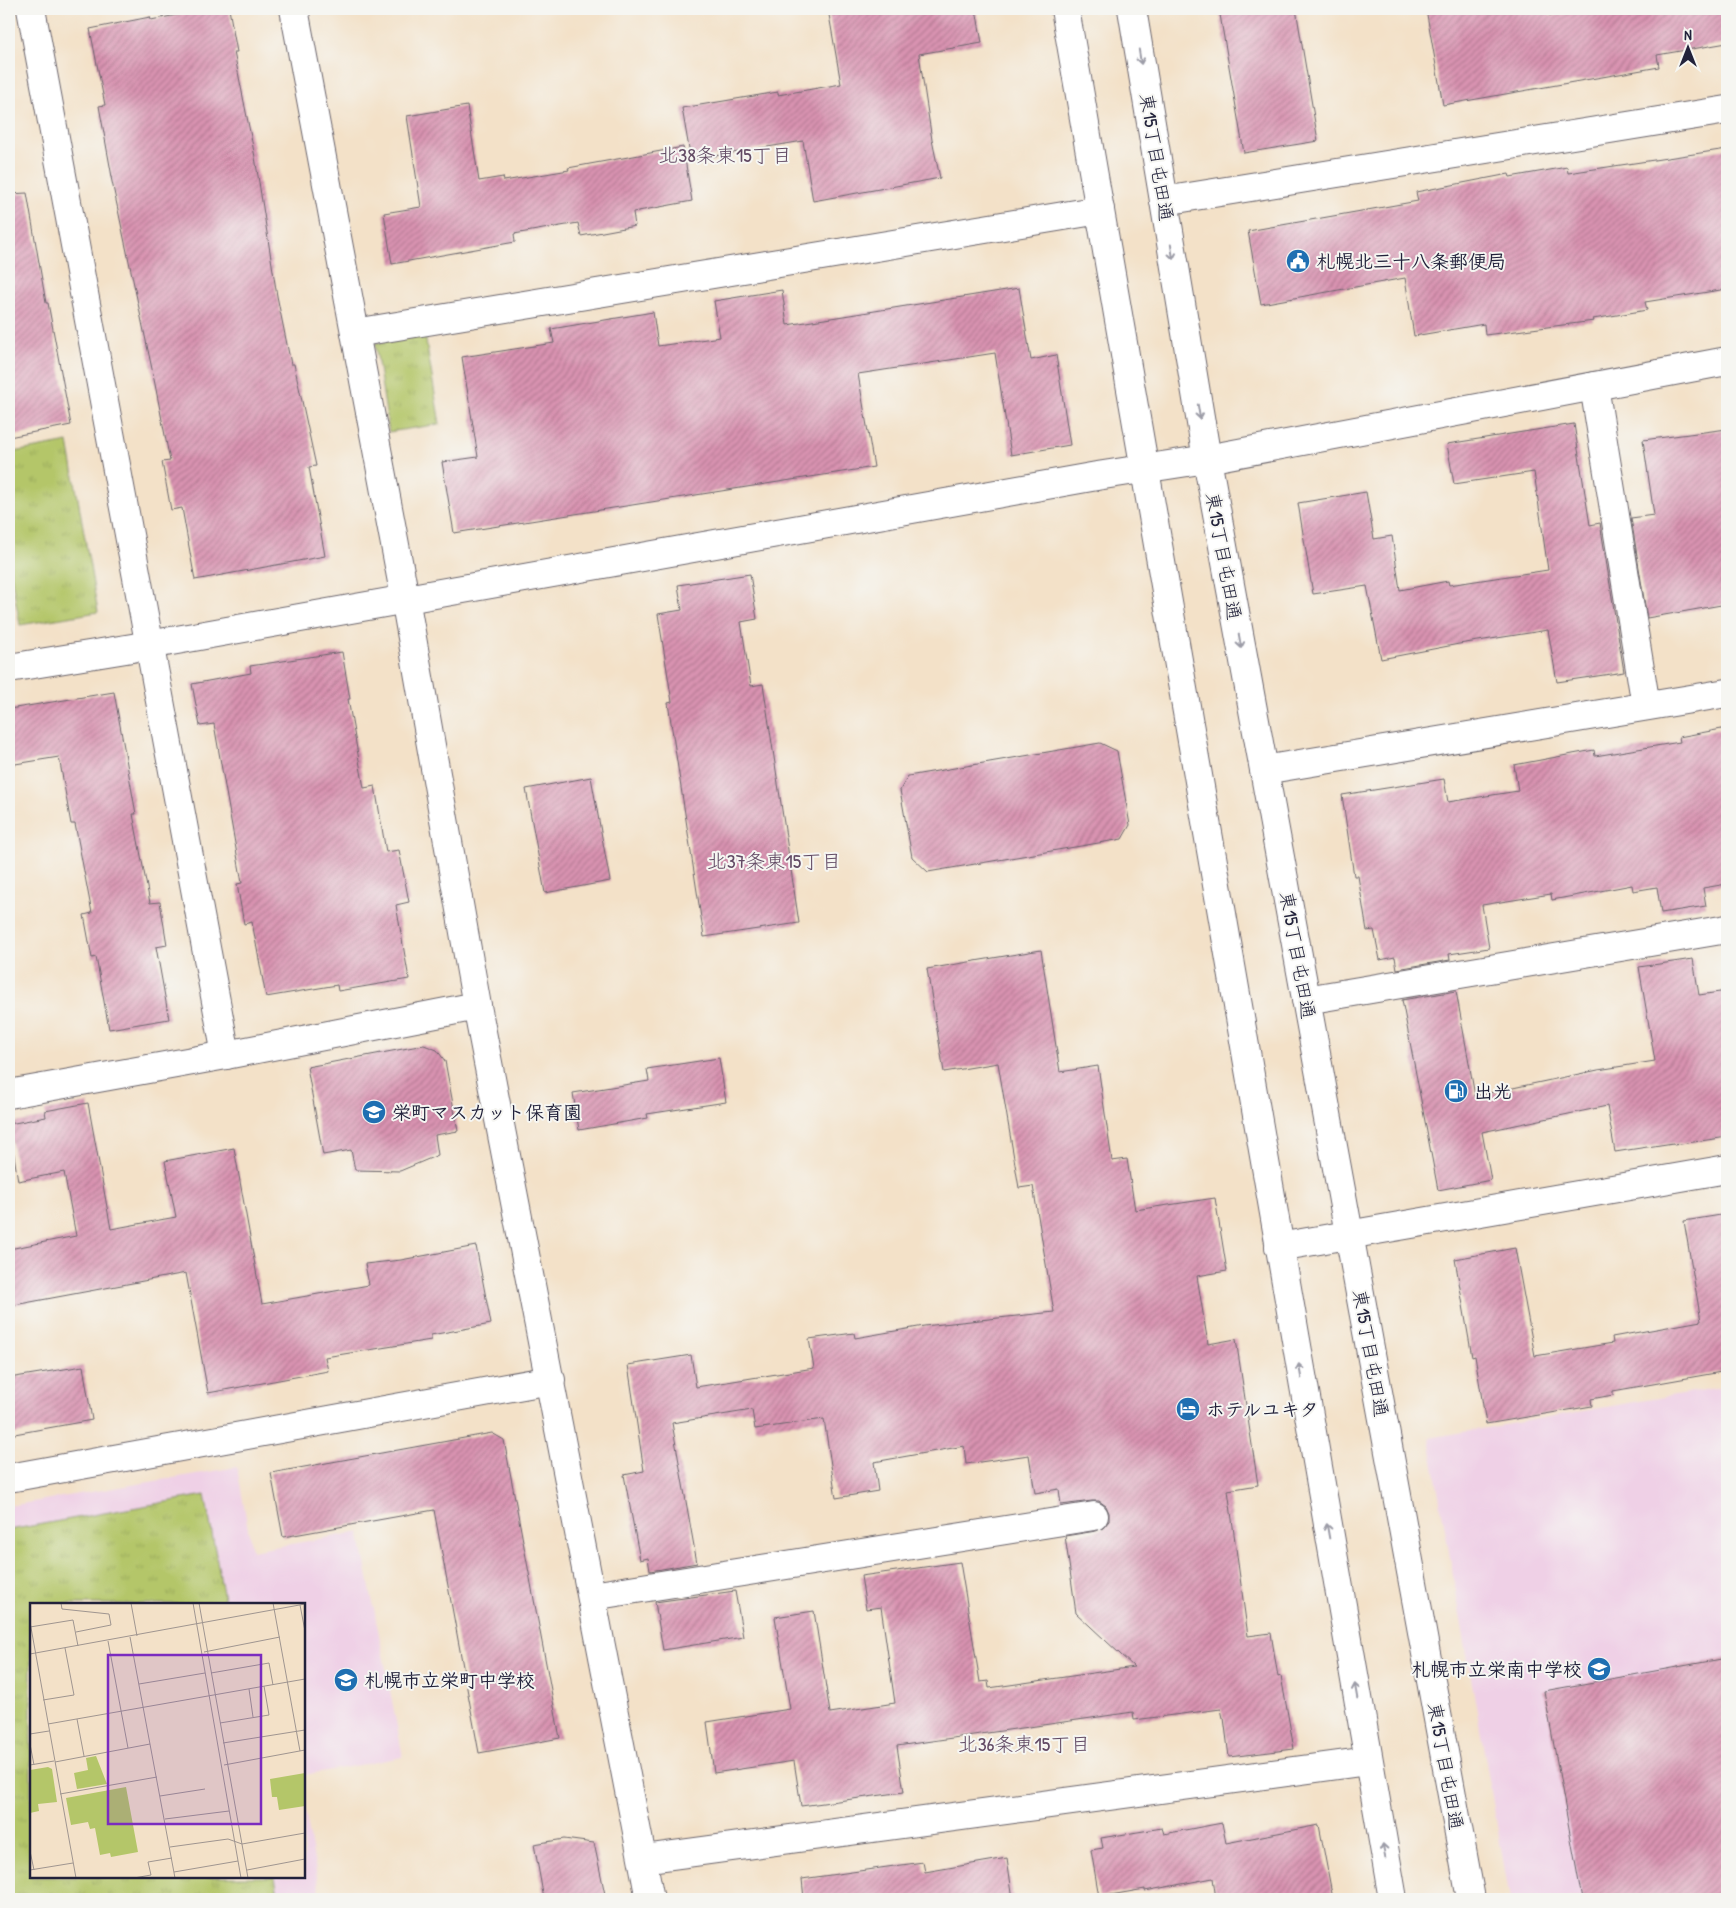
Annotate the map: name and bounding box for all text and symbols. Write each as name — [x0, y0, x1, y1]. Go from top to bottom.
north arrow — [1664, 22, 1714, 72]
text: N — [1684, 25, 1692, 44]
one-way arrow — [1136, 48, 1146, 64]
street label: 東15丁目屯田通 — [1134, 91, 1180, 223]
district label: 北38条東15丁目 — [658, 141, 792, 168]
one-way arrow — [1168, 243, 1178, 259]
public building icon: 札幌北三十八条郵便局 — [1285, 248, 1311, 274]
place label: 札幌北三十八条郵便局 — [1316, 248, 1506, 274]
one-way arrow — [1194, 404, 1204, 420]
street label: 東15丁目屯田通 — [1200, 490, 1248, 622]
one-way arrow — [1236, 632, 1245, 648]
district label: 北37条東15丁目 — [707, 847, 841, 874]
street label: 東15丁目屯田通 — [1274, 889, 1322, 1021]
fuel station icon: 出光 — [1443, 1078, 1469, 1104]
place label: 出光 — [1474, 1078, 1512, 1104]
school or university icon: 栄町マスカット保育園 — [361, 1099, 387, 1125]
place label: 栄町マスカット保育園 — [392, 1099, 582, 1125]
street label: 東15丁目屯田通 — [1347, 1287, 1395, 1419]
one-way arrow — [1295, 1363, 1305, 1379]
hotel icon: ホテルユキタ — [1175, 1396, 1201, 1422]
place label: ホテルユキタ — [1206, 1396, 1319, 1422]
one-way arrow — [1323, 1523, 1333, 1539]
inset map — [30, 1603, 305, 1878]
place label: 札幌市立栄南中学校 — [1411, 1656, 1582, 1682]
school or university icon: 札幌市立栄南中学校 — [1586, 1656, 1612, 1682]
school or university icon: 札幌市立栄町中学校 — [333, 1667, 359, 1693]
place label: 札幌市立栄町中学校 — [364, 1667, 535, 1693]
one-way arrow — [1350, 1684, 1360, 1700]
street label: 東15丁目屯田通 — [1422, 1700, 1470, 1832]
district label: 北36条東15丁目 — [958, 1730, 1090, 1757]
one-way arrow — [1379, 1844, 1388, 1860]

